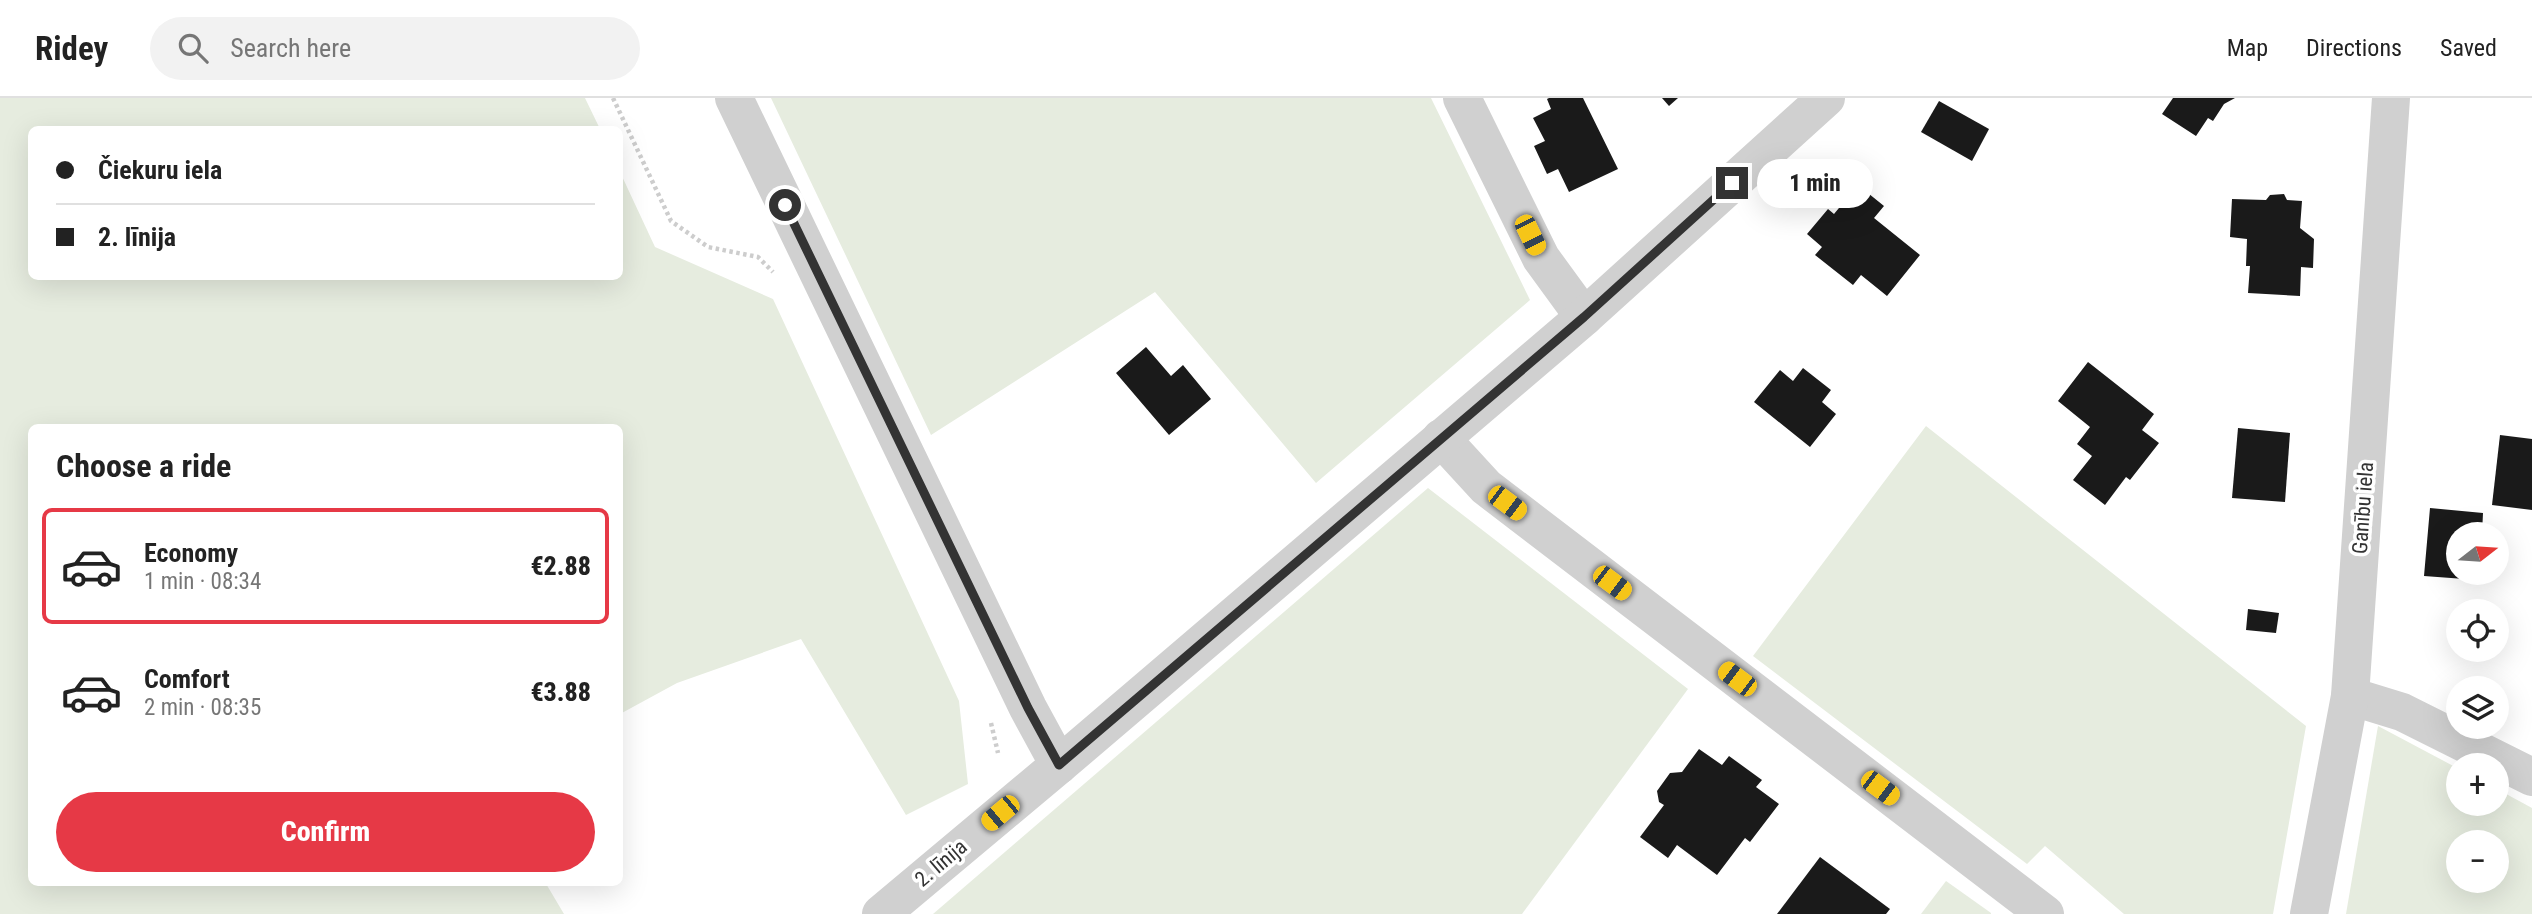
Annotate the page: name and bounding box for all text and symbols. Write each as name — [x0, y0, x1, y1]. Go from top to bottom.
search box — [150, 17, 640, 80]
text: Ridey — [35, 29, 108, 68]
icon: search — [174, 29, 212, 67]
text: Search here — [230, 33, 351, 63]
text: Map — [2227, 34, 2268, 62]
text: Directions — [2306, 34, 2402, 62]
text: Saved — [2440, 34, 2497, 62]
text: Čiekuru iela — [98, 155, 222, 185]
callout: 1 min — [1756, 158, 1872, 208]
route end — [1716, 167, 1748, 199]
text: 1 min — [1789, 170, 1841, 197]
route start — [769, 189, 801, 221]
car — [1512, 212, 1549, 258]
text: 2. līnija — [98, 222, 176, 252]
text: Choose a ride — [56, 447, 231, 485]
street label: Ganību iela — [2348, 461, 2378, 555]
car — [1484, 482, 1531, 524]
north arrow — [2446, 522, 2510, 584]
map controls — [2446, 522, 2509, 893]
icon: car — [60, 535, 123, 598]
text: Economy — [144, 538, 238, 568]
text: €2.88 — [530, 551, 591, 581]
car — [1589, 562, 1636, 604]
text: 1 min · 08:34 — [144, 568, 261, 595]
button: locate — [2446, 599, 2509, 662]
car — [1714, 658, 1761, 700]
icon: car — [60, 661, 123, 724]
text: Comfort — [144, 664, 230, 694]
button: layers — [2446, 676, 2509, 739]
text: €3.88 — [530, 677, 591, 707]
text: 2 min · 08:35 — [144, 694, 261, 721]
button: + — [2446, 753, 2509, 816]
car — [1857, 767, 1904, 809]
car — [978, 791, 1023, 835]
button: Confirm — [56, 792, 595, 872]
button: − — [2446, 830, 2509, 893]
street label: 2. līnija — [910, 834, 972, 892]

